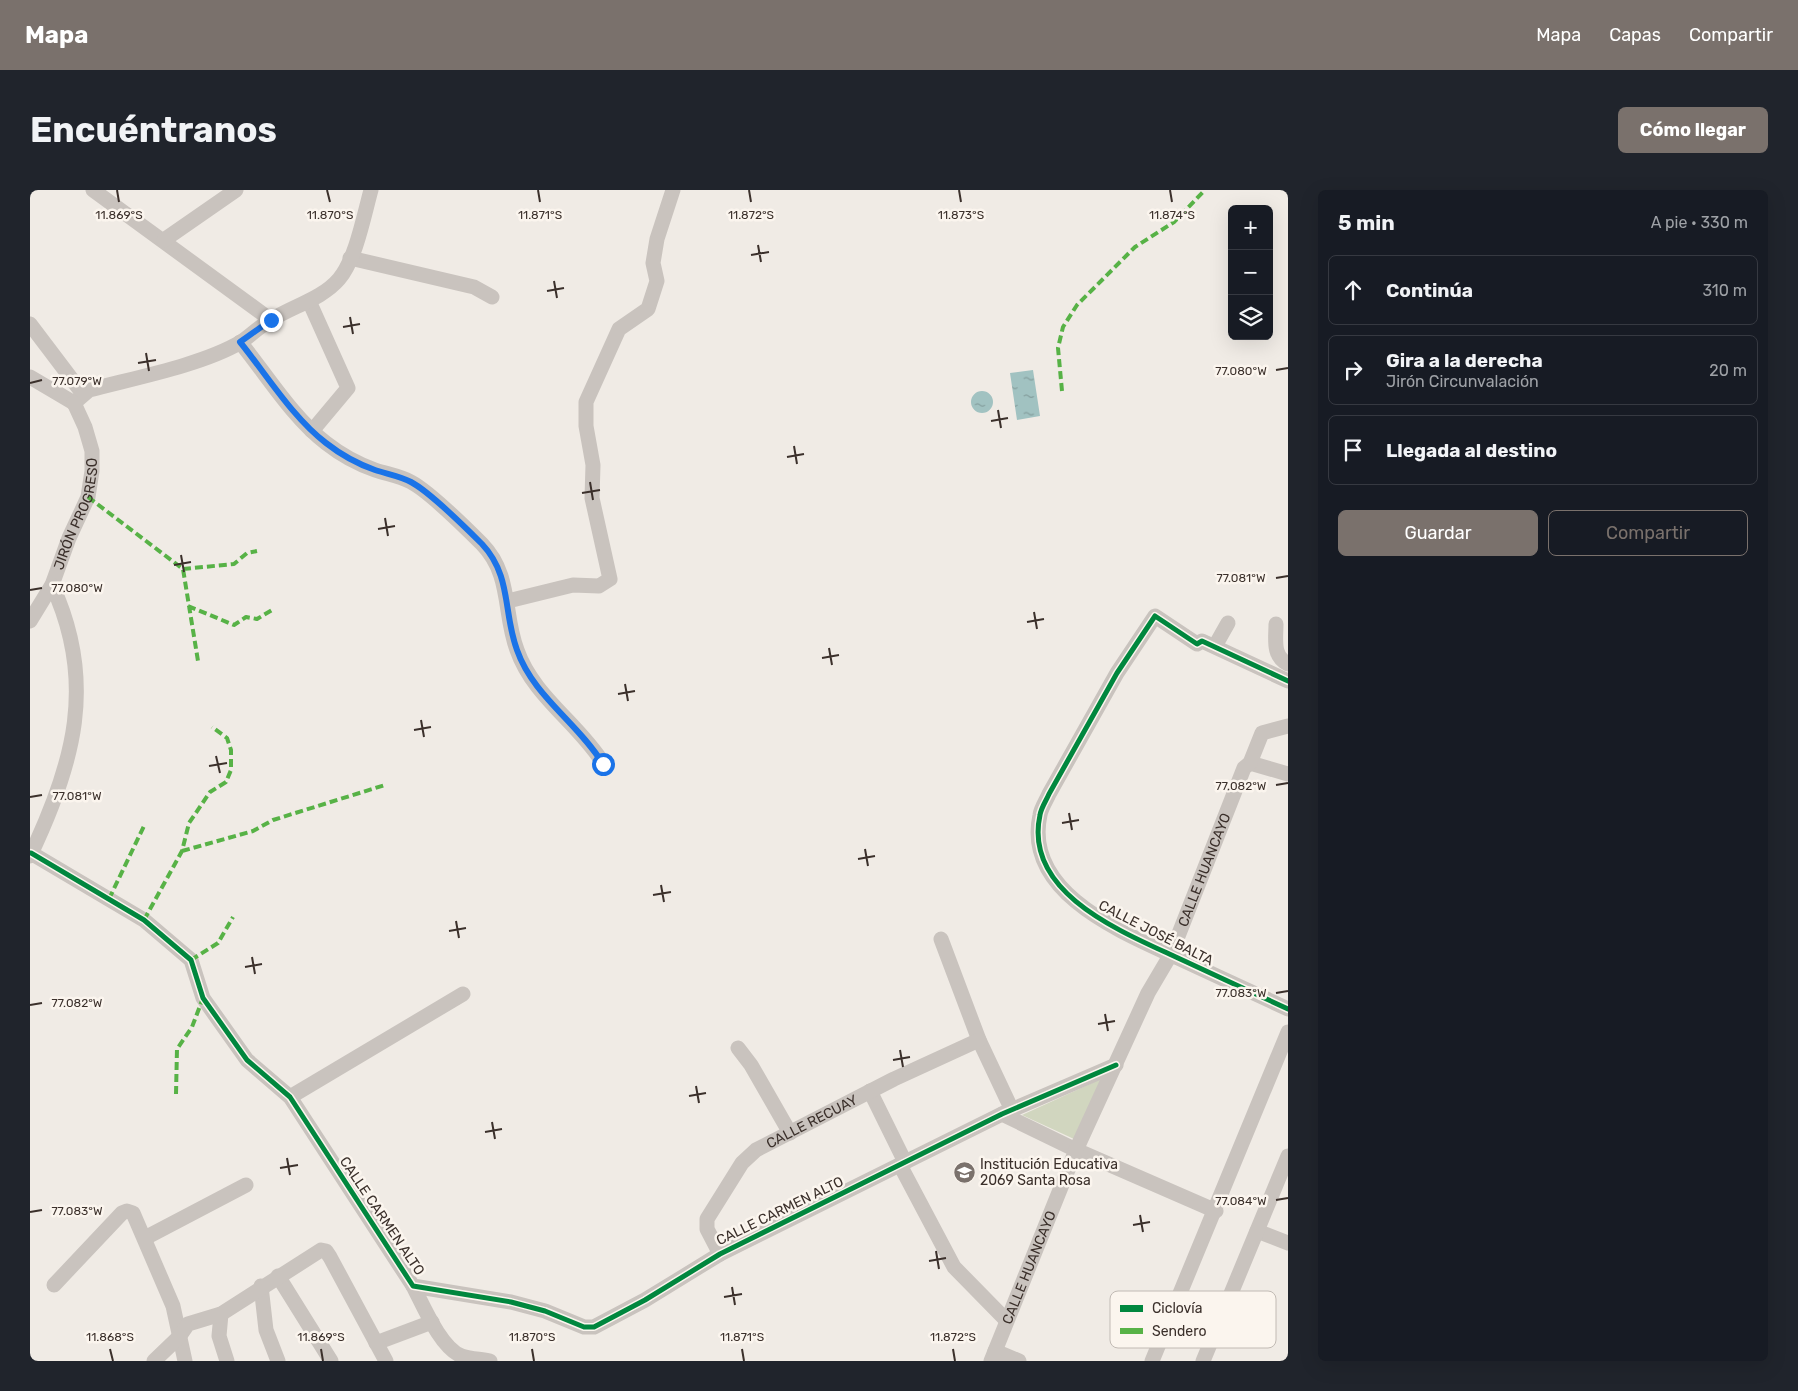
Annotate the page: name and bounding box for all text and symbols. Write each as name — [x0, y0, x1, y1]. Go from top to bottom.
text: Mapa — [25, 21, 88, 49]
text: Mapa — [1536, 24, 1581, 46]
text: Capas — [1609, 24, 1661, 46]
text: Compartir — [1689, 24, 1773, 46]
button: Cómo llegar — [1618, 107, 1768, 153]
text: Encuéntranos — [30, 109, 277, 151]
map controls — [1228, 205, 1273, 340]
button: + — [1228, 205, 1273, 250]
text: 11.869°S — [95, 208, 143, 222]
text: 11.870°S — [307, 208, 353, 222]
text: 11.871°S — [518, 208, 562, 222]
text: 11.872°S — [728, 208, 774, 222]
text: 11.873°S — [938, 208, 984, 222]
text: 11.874°S — [1149, 208, 1195, 222]
text: 5 min — [1338, 210, 1395, 235]
text: A pie · 330 m — [1651, 213, 1748, 232]
button: − — [1228, 250, 1273, 295]
icon: ahead — [1339, 276, 1367, 304]
text: Continúa — [1386, 279, 1473, 302]
text: 310 m — [1703, 281, 1747, 300]
button: layers — [1228, 295, 1273, 340]
route end — [260, 309, 283, 332]
text: Gira a la derecha — [1386, 349, 1543, 372]
icon: right — [1339, 356, 1367, 384]
text: 20 m — [1709, 361, 1747, 380]
text: 77.080°W — [1215, 364, 1267, 378]
text: Jirón Circunvalación — [1386, 372, 1539, 391]
text: 77.079°W — [52, 374, 102, 388]
icon: arrive — [1339, 436, 1367, 464]
text: Llegada al destino — [1386, 439, 1557, 462]
street label: JIRÓN PROGRESO — [50, 458, 101, 572]
button: Guardar — [1338, 510, 1538, 556]
button: Compartir — [1548, 510, 1748, 556]
text: 77.081°W — [1216, 571, 1266, 585]
text: 77.080°W — [51, 581, 103, 595]
route start — [592, 753, 615, 776]
text: 77.082°W — [1216, 779, 1267, 793]
text: 77.081°W — [52, 789, 102, 803]
street label: CALLE HUANCAYO — [1174, 810, 1234, 929]
street label: CALLE JOSÉ BALTA — [1096, 896, 1217, 970]
text: 77.083°W — [1215, 986, 1267, 1000]
text: 77.082°W — [52, 996, 103, 1010]
street label: CALLE RECUAY — [763, 1091, 860, 1152]
street label: CALLE CARMEN ALTO — [336, 1153, 428, 1279]
place label: Institución Educativa 2069 Santa Rosa — [980, 1156, 1118, 1189]
school or university icon: Institución Educativa 2069 Santa Rosa — [952, 1160, 976, 1184]
street label: CALLE CARMEN ALTO — [714, 1173, 846, 1249]
text: 77.084°W — [1215, 1194, 1267, 1208]
text: 77.083°W — [51, 1204, 103, 1218]
street label: CALLE HUANCAYO — [998, 1208, 1059, 1327]
legend — [1110, 1291, 1276, 1348]
text: Ciclovía — [1152, 1300, 1203, 1317]
text: Sendero — [1152, 1323, 1206, 1340]
text: 11.868°S — [86, 1330, 134, 1344]
text: 11.869°S — [297, 1330, 345, 1344]
text: 11.870°S — [509, 1330, 555, 1344]
text: 11.871°S — [720, 1330, 764, 1344]
text: 11.872°S — [930, 1330, 976, 1344]

